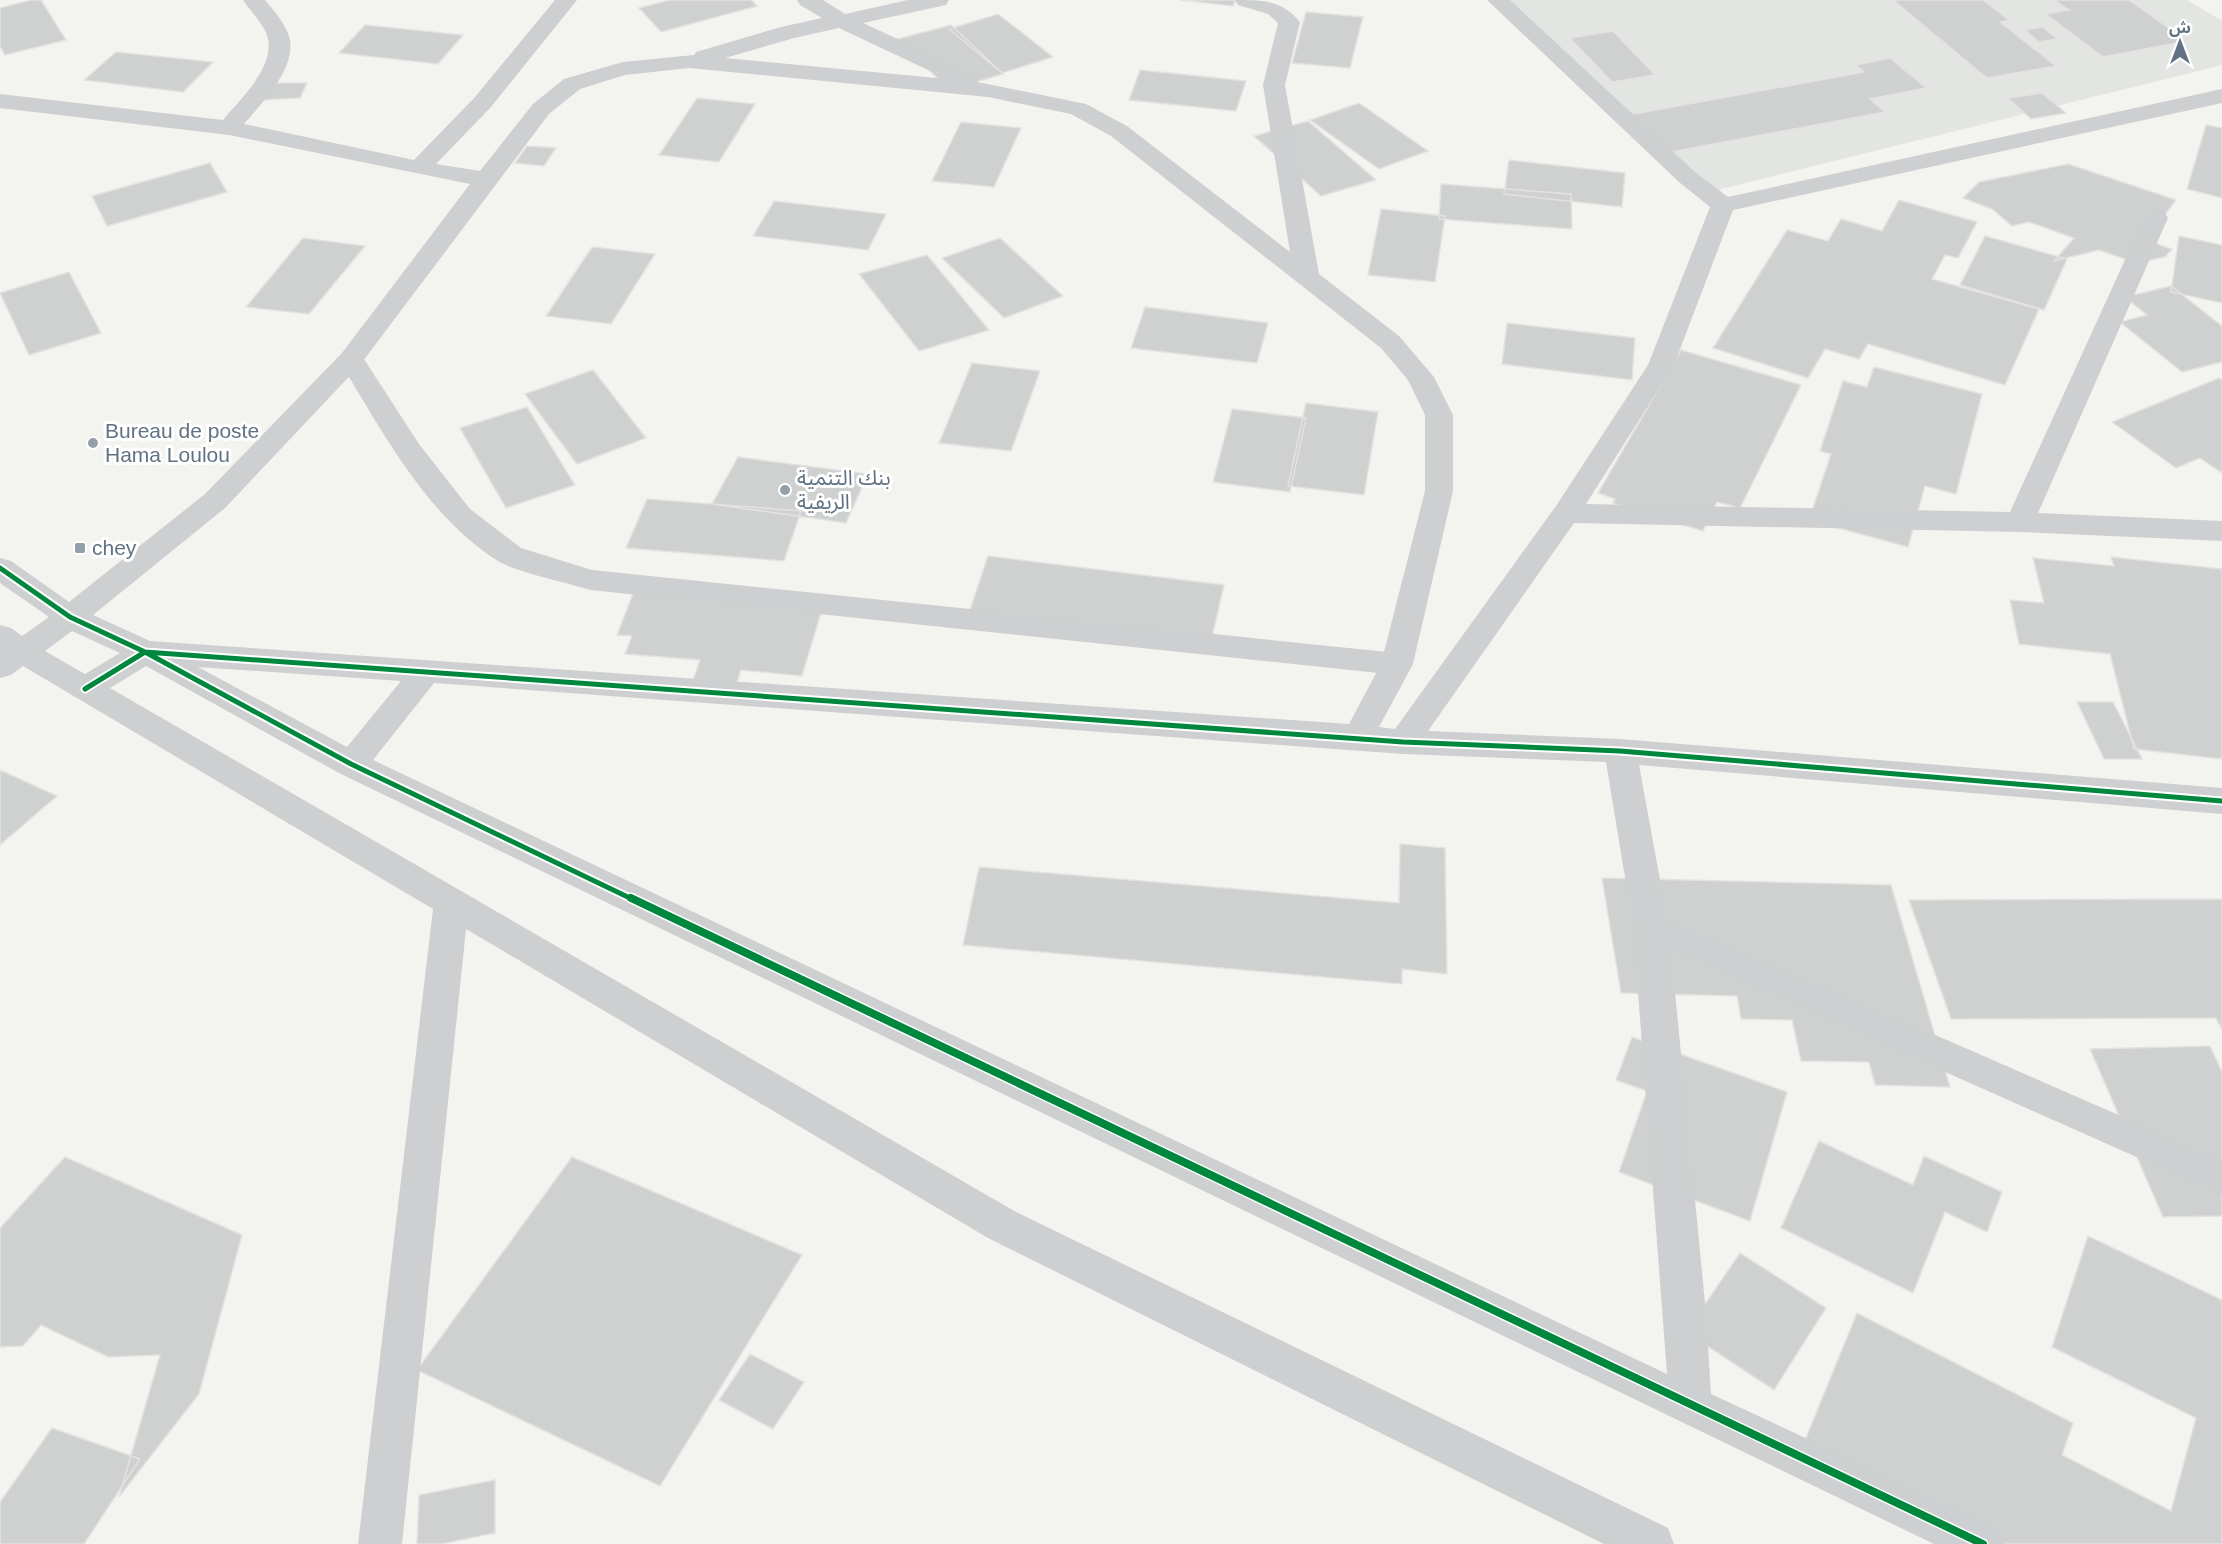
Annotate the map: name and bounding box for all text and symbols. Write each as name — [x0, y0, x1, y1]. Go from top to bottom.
north arrow — [2150, 12, 2210, 72]
text: ش — [2169, 19, 2191, 37]
place label: Bureau de poste Hama Loulou — [105, 419, 259, 466]
marker: Bureau de poste Hama Loulou — [86, 436, 100, 450]
place label: بنك التنمية الريفية — [797, 466, 891, 514]
marker: بنك التنمية الريفية — [778, 483, 792, 497]
place label: chey — [92, 536, 137, 559]
marker: chey — [73, 541, 87, 555]

